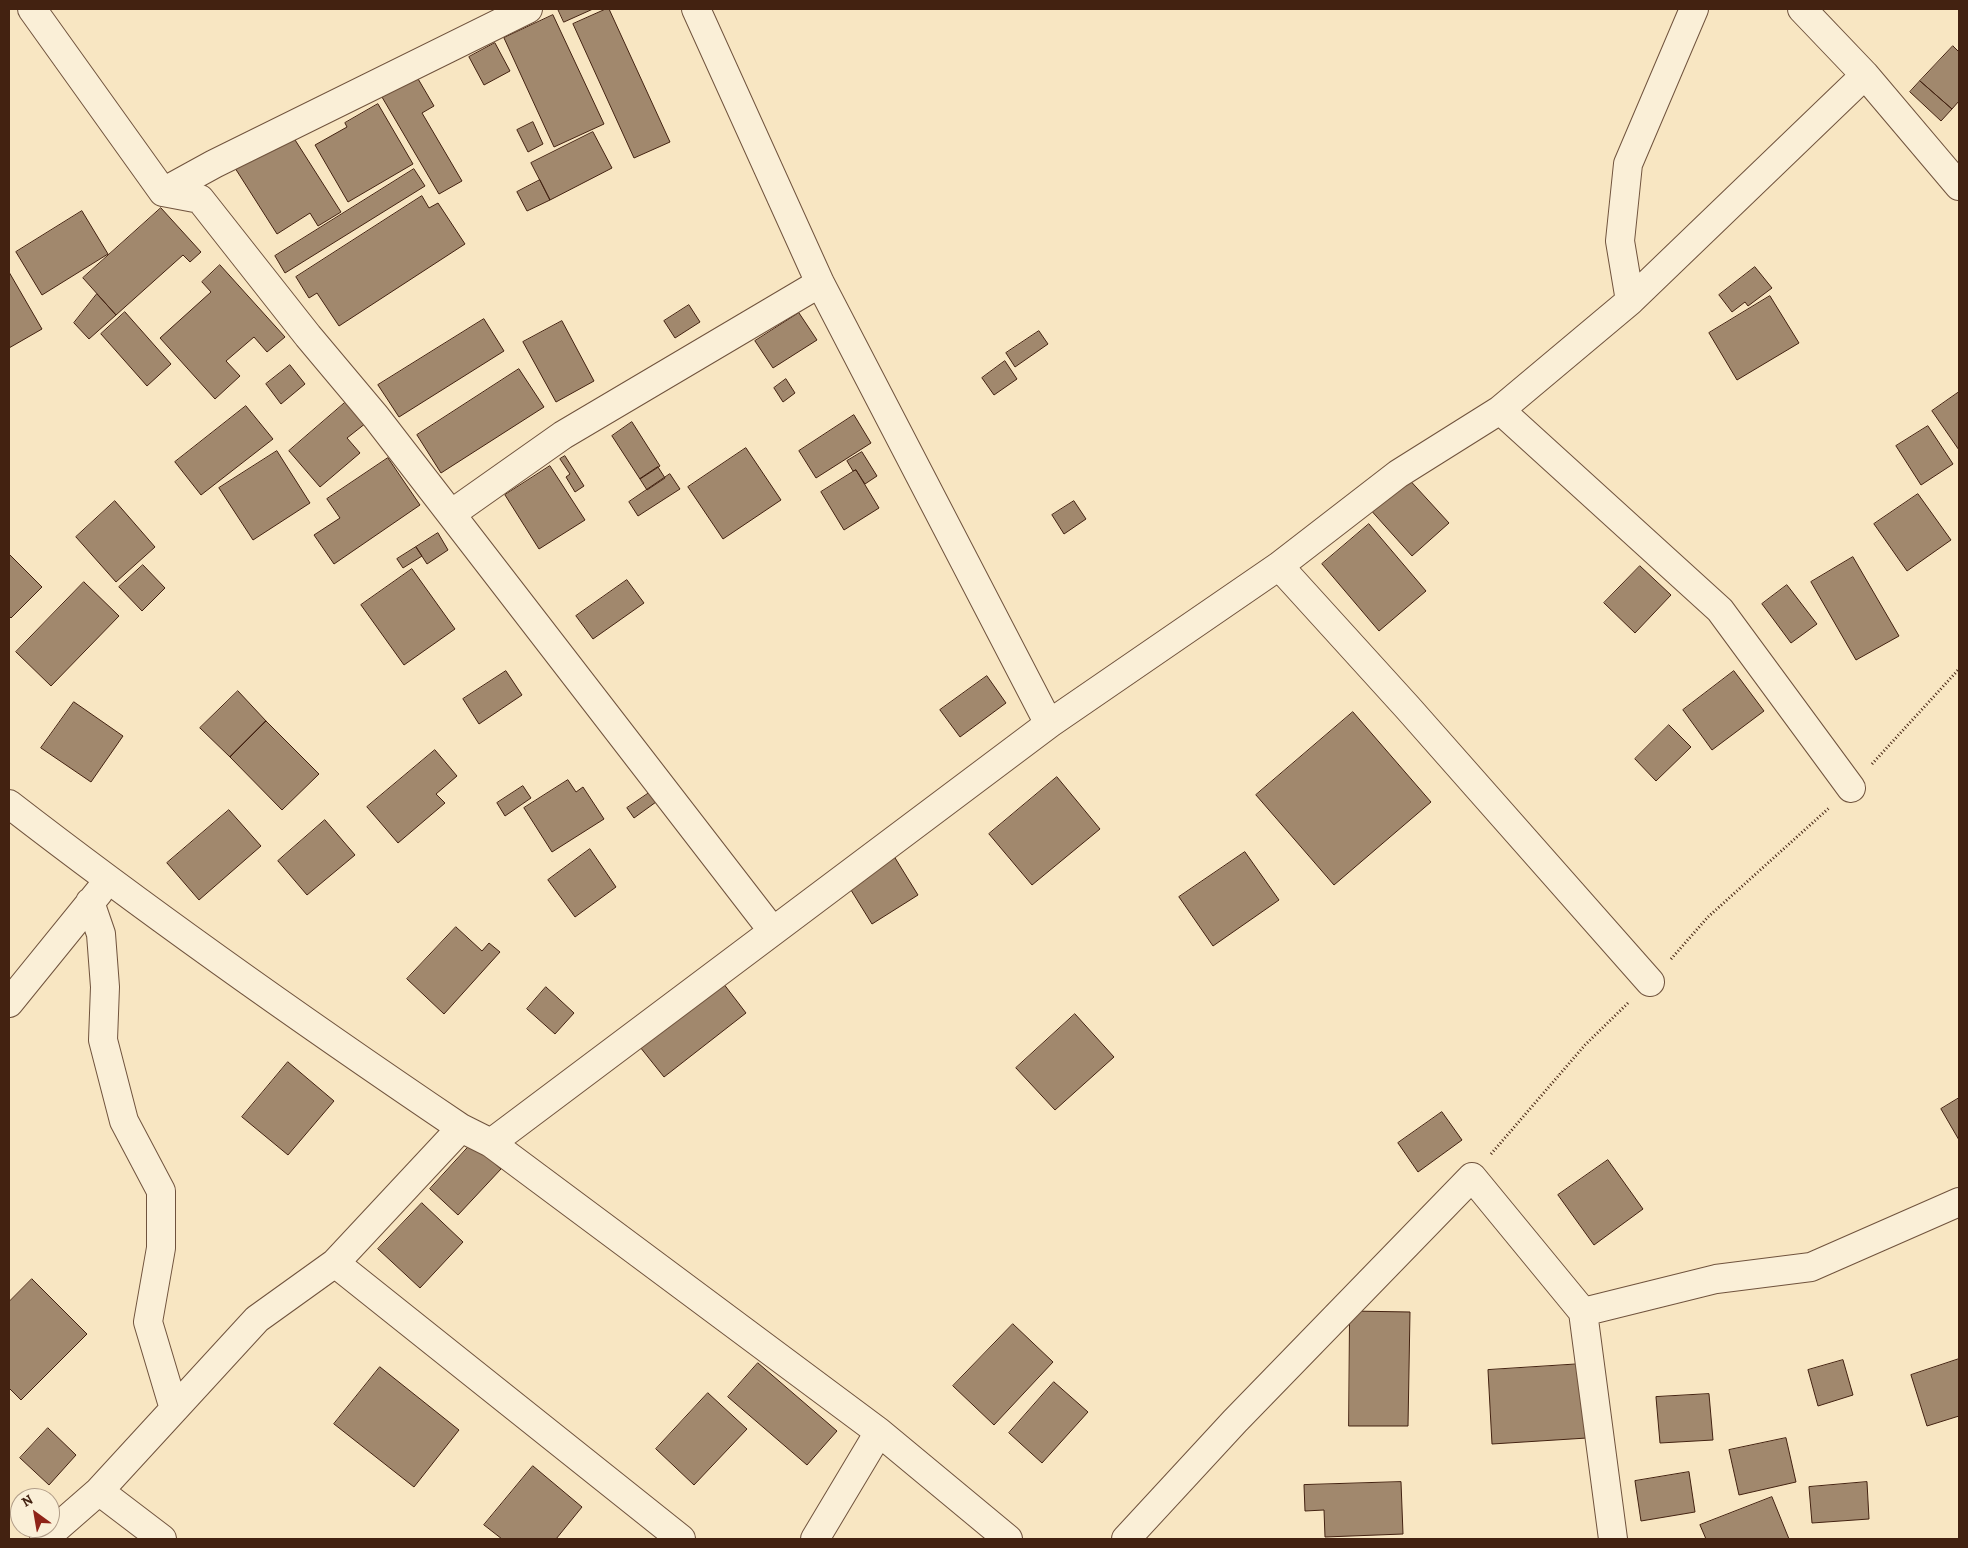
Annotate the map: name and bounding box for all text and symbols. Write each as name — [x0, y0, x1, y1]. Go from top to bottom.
north arrow — [10, 1488, 60, 1538]
text: N — [18, 1490, 37, 1511]

